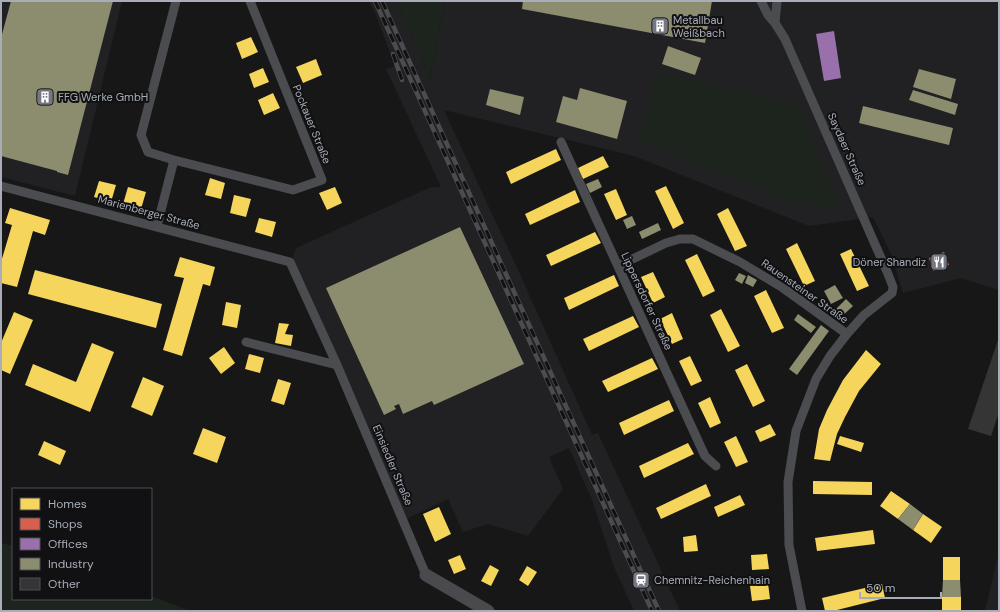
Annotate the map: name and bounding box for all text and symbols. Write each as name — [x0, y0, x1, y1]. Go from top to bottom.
place label: Metallbau Weißbach — [673, 13, 725, 40]
building icon: Metallbau Weißbach — [650, 16, 670, 36]
street label: Pockauer Straße — [290, 82, 334, 166]
building icon: FFG Werke GmbH — [35, 87, 55, 107]
place label: FFG Werke GmbH — [58, 90, 148, 104]
street label: Saydaer Straße — [825, 111, 869, 187]
street label: Marienberger Straße — [97, 192, 201, 232]
street label: Lippersdorfer Straße — [618, 250, 676, 352]
restaurant icon: Döner Shandiz — [929, 252, 949, 272]
place label: Döner Shandiz — [853, 255, 926, 269]
street label: Rauensteiner Straße — [759, 256, 851, 326]
street label: Einsiedler Straße — [370, 423, 416, 507]
legend — [12, 488, 152, 600]
text: Homes — [48, 496, 87, 512]
text: Shops — [48, 516, 83, 532]
text: Offices — [48, 536, 88, 552]
text: Industry — [48, 556, 94, 572]
station icon: Chemnitz-Reichenhain — [631, 570, 651, 590]
place label: Chemnitz-Reichenhain — [654, 573, 770, 587]
scale bar — [860, 574, 941, 600]
text: Other — [48, 576, 81, 592]
text: 50 m — [866, 580, 895, 596]

